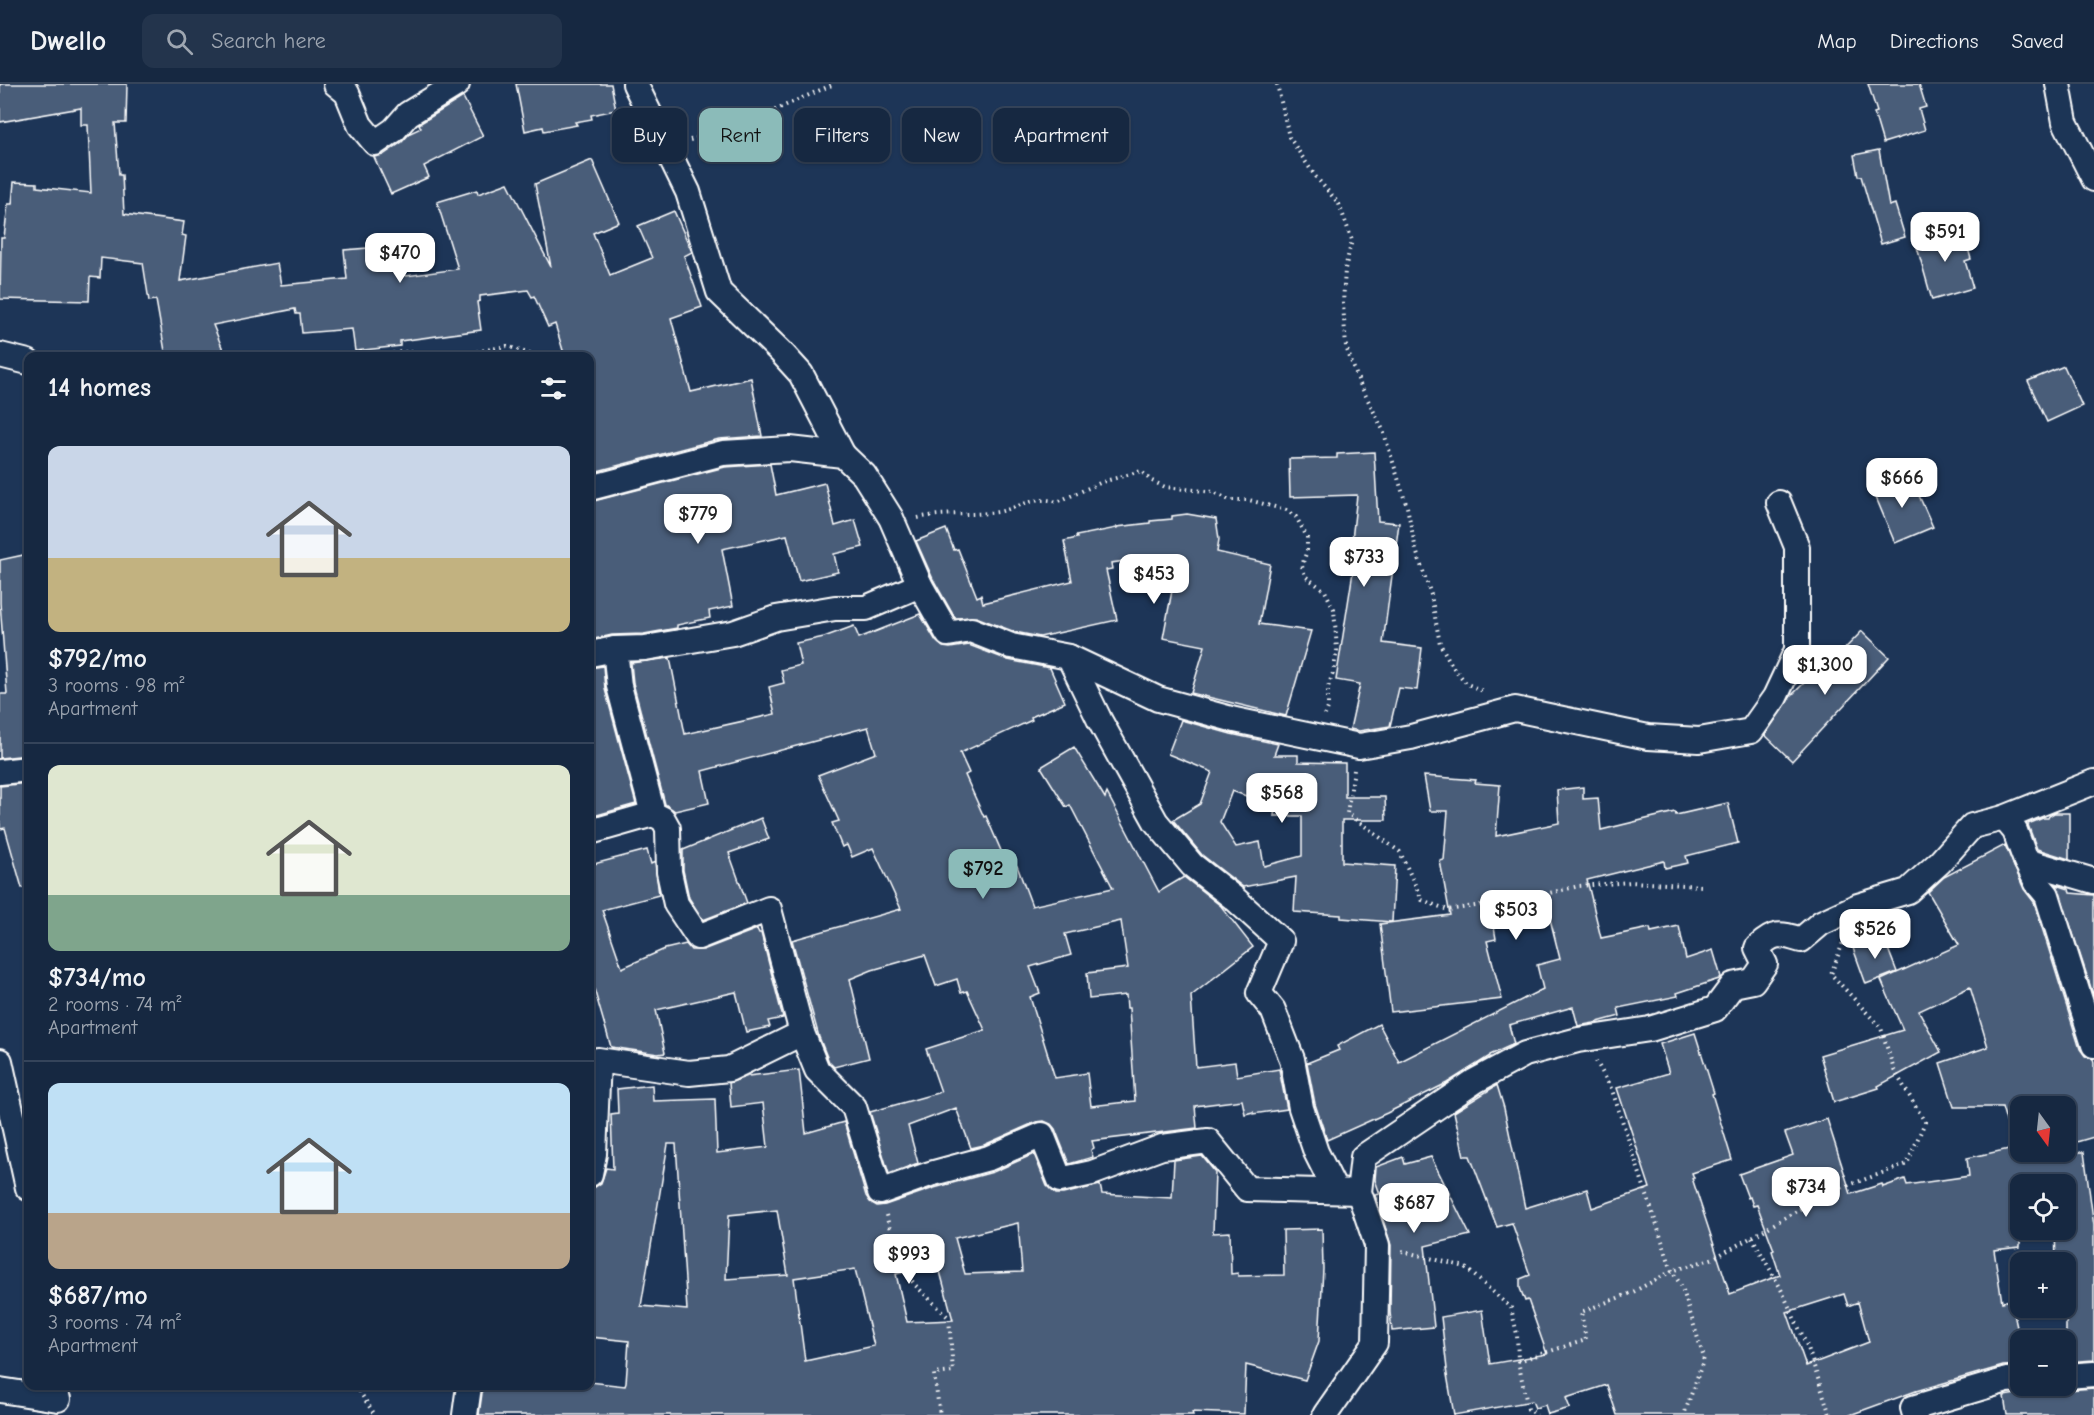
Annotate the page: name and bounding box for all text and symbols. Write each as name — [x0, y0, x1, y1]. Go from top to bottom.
search box — [142, 14, 562, 68]
text: Dwello — [30, 25, 106, 57]
icon: search — [163, 25, 196, 58]
text: Search here — [211, 28, 326, 54]
text: Map — [1817, 29, 1857, 53]
text: Directions — [1890, 29, 1979, 53]
text: Saved — [2012, 29, 2064, 53]
chip: Buy — [612, 108, 687, 162]
chip: Rent — [699, 108, 782, 162]
chip: Filters — [794, 108, 890, 162]
chip: New — [902, 108, 981, 162]
chip: Apartment — [993, 108, 1129, 162]
pin: $591 — [1909, 212, 1981, 263]
text: $591 — [1925, 220, 1965, 243]
pin: $470 — [364, 233, 436, 284]
text: $470 — [379, 241, 421, 264]
icon: filters — [537, 372, 570, 405]
text: 14 homes — [48, 373, 151, 403]
pin: $666 — [1866, 458, 1938, 509]
text: $666 — [1880, 466, 1924, 489]
icon: home — [255, 485, 363, 593]
pin: $779 — [662, 494, 734, 545]
text: $779 — [678, 502, 718, 525]
pin: $733 — [1328, 537, 1400, 588]
text: $733 — [1344, 545, 1384, 568]
pin: $453 — [1118, 554, 1190, 605]
text: $453 — [1133, 562, 1175, 585]
text: $792/mo — [48, 644, 147, 674]
pin: $1,300 — [1776, 645, 1874, 696]
text: $1,300 — [1797, 653, 1853, 676]
text: 3 rooms · 98 m² — [48, 674, 184, 697]
text: Apartment — [48, 697, 138, 720]
pin: $568 — [1246, 773, 1318, 824]
text: $568 — [1260, 781, 1304, 804]
icon: home — [255, 804, 363, 912]
pin: $792 — [947, 849, 1019, 900]
text: $792 — [962, 857, 1004, 880]
pin: $503 — [1480, 890, 1552, 941]
text: $503 — [1494, 898, 1538, 921]
pin: $526 — [1839, 909, 1911, 960]
text: $526 — [1853, 917, 1897, 940]
text: $734/mo — [48, 963, 146, 993]
text: 2 rooms · 74 m² — [48, 993, 181, 1016]
text: Apartment — [48, 1016, 138, 1039]
north arrow — [2010, 1096, 2076, 1162]
map controls — [2010, 1096, 2076, 1396]
icon: home — [255, 1122, 363, 1230]
pin: $734 — [1770, 1167, 1842, 1218]
button: locate — [2010, 1174, 2076, 1240]
text: $734 — [1786, 1175, 1826, 1198]
pin: $687 — [1378, 1183, 1450, 1234]
text: $687 — [1393, 1191, 1435, 1214]
pin: $993 — [873, 1234, 945, 1285]
text: $993 — [888, 1242, 930, 1265]
button: + — [2010, 1252, 2076, 1318]
text: $687/mo — [48, 1281, 148, 1311]
text: 3 rooms · 74 m² — [48, 1311, 181, 1334]
button: − — [2010, 1330, 2076, 1396]
text: Apartment — [48, 1334, 138, 1357]

